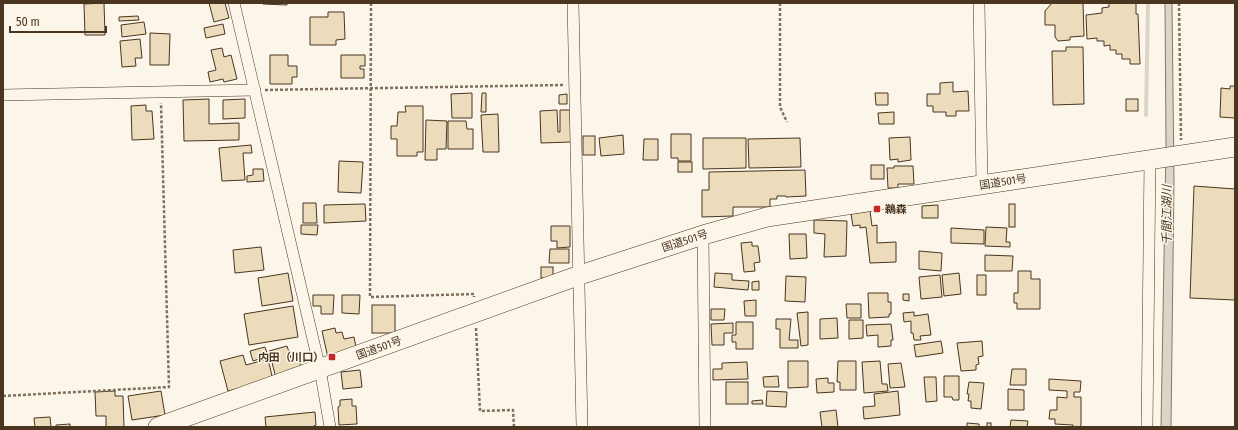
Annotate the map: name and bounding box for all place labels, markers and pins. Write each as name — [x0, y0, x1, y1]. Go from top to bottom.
place label: 鵜森 — [884, 203, 907, 216]
marker: 鵜森 — [872, 204, 882, 214]
place label: 内田（川口） — [258, 351, 324, 364]
marker: 内田（川口） — [327, 352, 337, 362]

